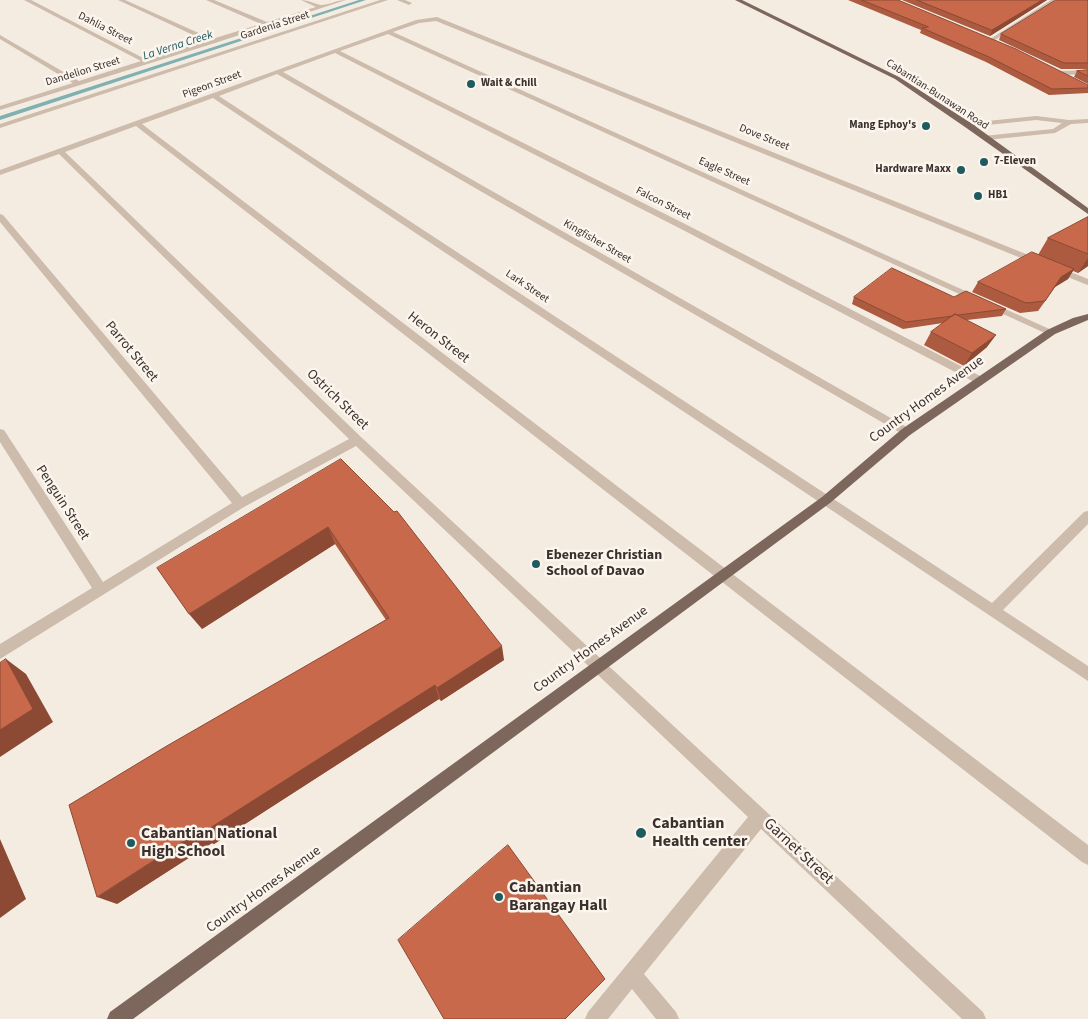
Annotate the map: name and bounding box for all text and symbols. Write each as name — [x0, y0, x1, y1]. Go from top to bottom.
street label: Gardenia Street — [239, 9, 311, 43]
street label: Dahlia Street — [76, 10, 134, 48]
water label: La Verna Creek — [141, 28, 215, 64]
street label: Dandelion Street — [44, 54, 122, 90]
street label: Cabantian-Bunawan Road — [883, 57, 991, 133]
street label: Pigeon Street — [181, 68, 243, 102]
place label: Wait & Chill — [481, 77, 537, 91]
marker: Wait & Chill — [465, 78, 477, 90]
place label: Mang Ephoy's — [849, 119, 916, 133]
marker: Mang Ephoy's — [920, 120, 932, 132]
street label: Dove Street — [737, 122, 791, 154]
street label: Eagle Street — [696, 155, 752, 189]
place label: 7-Eleven — [994, 155, 1036, 169]
marker: 7-Eleven — [978, 156, 990, 168]
place label: Hardware Maxx — [875, 163, 951, 177]
marker: Hardware Maxx — [955, 164, 967, 176]
street label: Falcon Street — [633, 185, 693, 223]
place label: HB1 — [988, 189, 1008, 203]
marker: HB1 — [972, 190, 984, 202]
street label: Kingfisher Street — [561, 217, 633, 267]
street label: Lark Street — [503, 268, 551, 306]
street label: Heron Street — [404, 309, 472, 367]
street label: Parrot Street — [101, 318, 161, 386]
street label: Country Homes Avenue — [867, 353, 987, 447]
street label: Ostrich Street — [302, 366, 372, 434]
street label: Penguin Street — [32, 462, 92, 544]
place label: Ebenezer Christian School of Davao — [546, 548, 662, 580]
marker: Ebenezer Christian School of Davao — [530, 558, 542, 570]
street label: Country Homes Avenue — [531, 603, 651, 697]
place label: Cabantian Health center — [652, 814, 747, 852]
street label: Garnet Street — [759, 815, 837, 889]
place label: Cabantian National High School — [141, 824, 277, 862]
marker: Cabantian Health center — [634, 826, 648, 840]
marker: Cabantian National High School — [125, 837, 137, 849]
street label: Country Homes Avenue — [204, 843, 324, 937]
place label: Cabantian Barangay Hall — [509, 878, 607, 916]
marker: Cabantian Barangay Hall — [493, 891, 505, 903]

